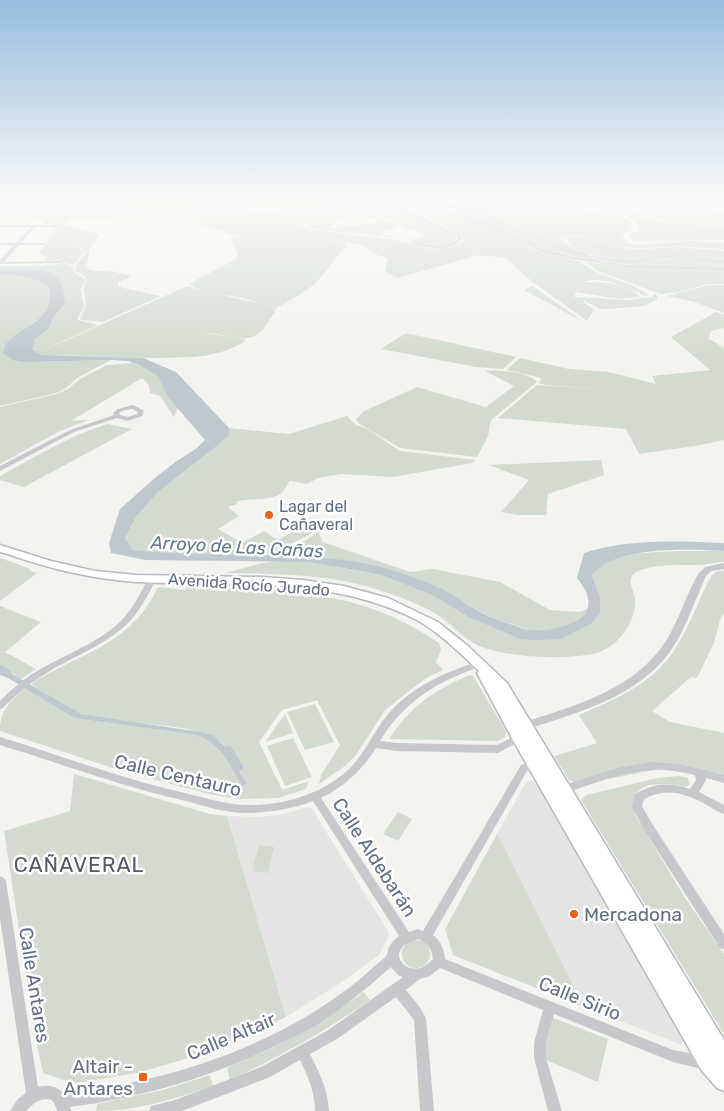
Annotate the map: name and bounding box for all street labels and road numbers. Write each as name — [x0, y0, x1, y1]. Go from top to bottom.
street label: Avenida Rocío Jurado — [167, 569, 331, 600]
street label: Calle Centauro — [112, 750, 244, 801]
street label: Calle Aldebarán — [328, 793, 422, 921]
street label: Calle Antares — [14, 926, 55, 1044]
street label: Calle Sirio — [535, 972, 624, 1025]
street label: Calle Altair — [183, 1007, 280, 1065]

